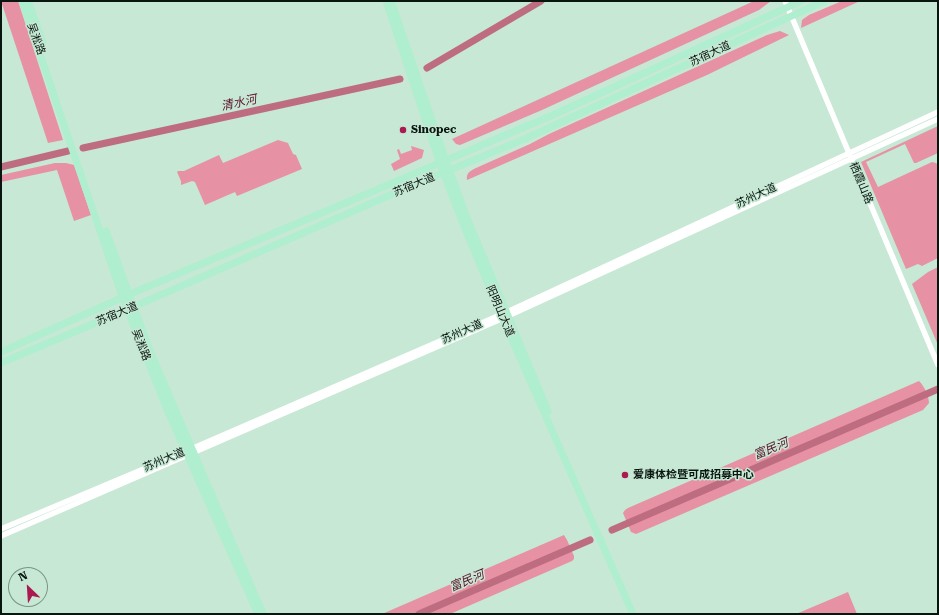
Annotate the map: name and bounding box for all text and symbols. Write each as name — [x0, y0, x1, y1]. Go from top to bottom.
street label: 吴淞路 — [24, 21, 48, 57]
street label: 苏宿大道 — [687, 39, 733, 69]
water label: 清水河 — [220, 92, 258, 114]
place label: Sinopec — [411, 123, 456, 137]
marker: Sinopec — [398, 125, 408, 135]
street label: 栖霞山路 — [846, 160, 876, 206]
street label: 苏宿大道 — [391, 170, 437, 200]
street label: 苏州大道 — [733, 181, 779, 211]
street label: 阳明山大道 — [483, 283, 517, 339]
street label: 苏宿大道 — [94, 299, 140, 329]
street label: 苏州大道 — [439, 317, 485, 347]
street label: 吴淞路 — [129, 327, 153, 363]
water label: 富民河 — [752, 435, 790, 463]
street label: 苏州大道 — [141, 445, 187, 475]
place label: 爱康体检暨可成招募中心 — [633, 468, 754, 482]
marker: 爱康体检暨可成招募中心 — [620, 470, 630, 480]
north arrow — [8, 567, 48, 607]
water label: 富民河 — [448, 567, 486, 595]
text: N — [17, 569, 30, 584]

